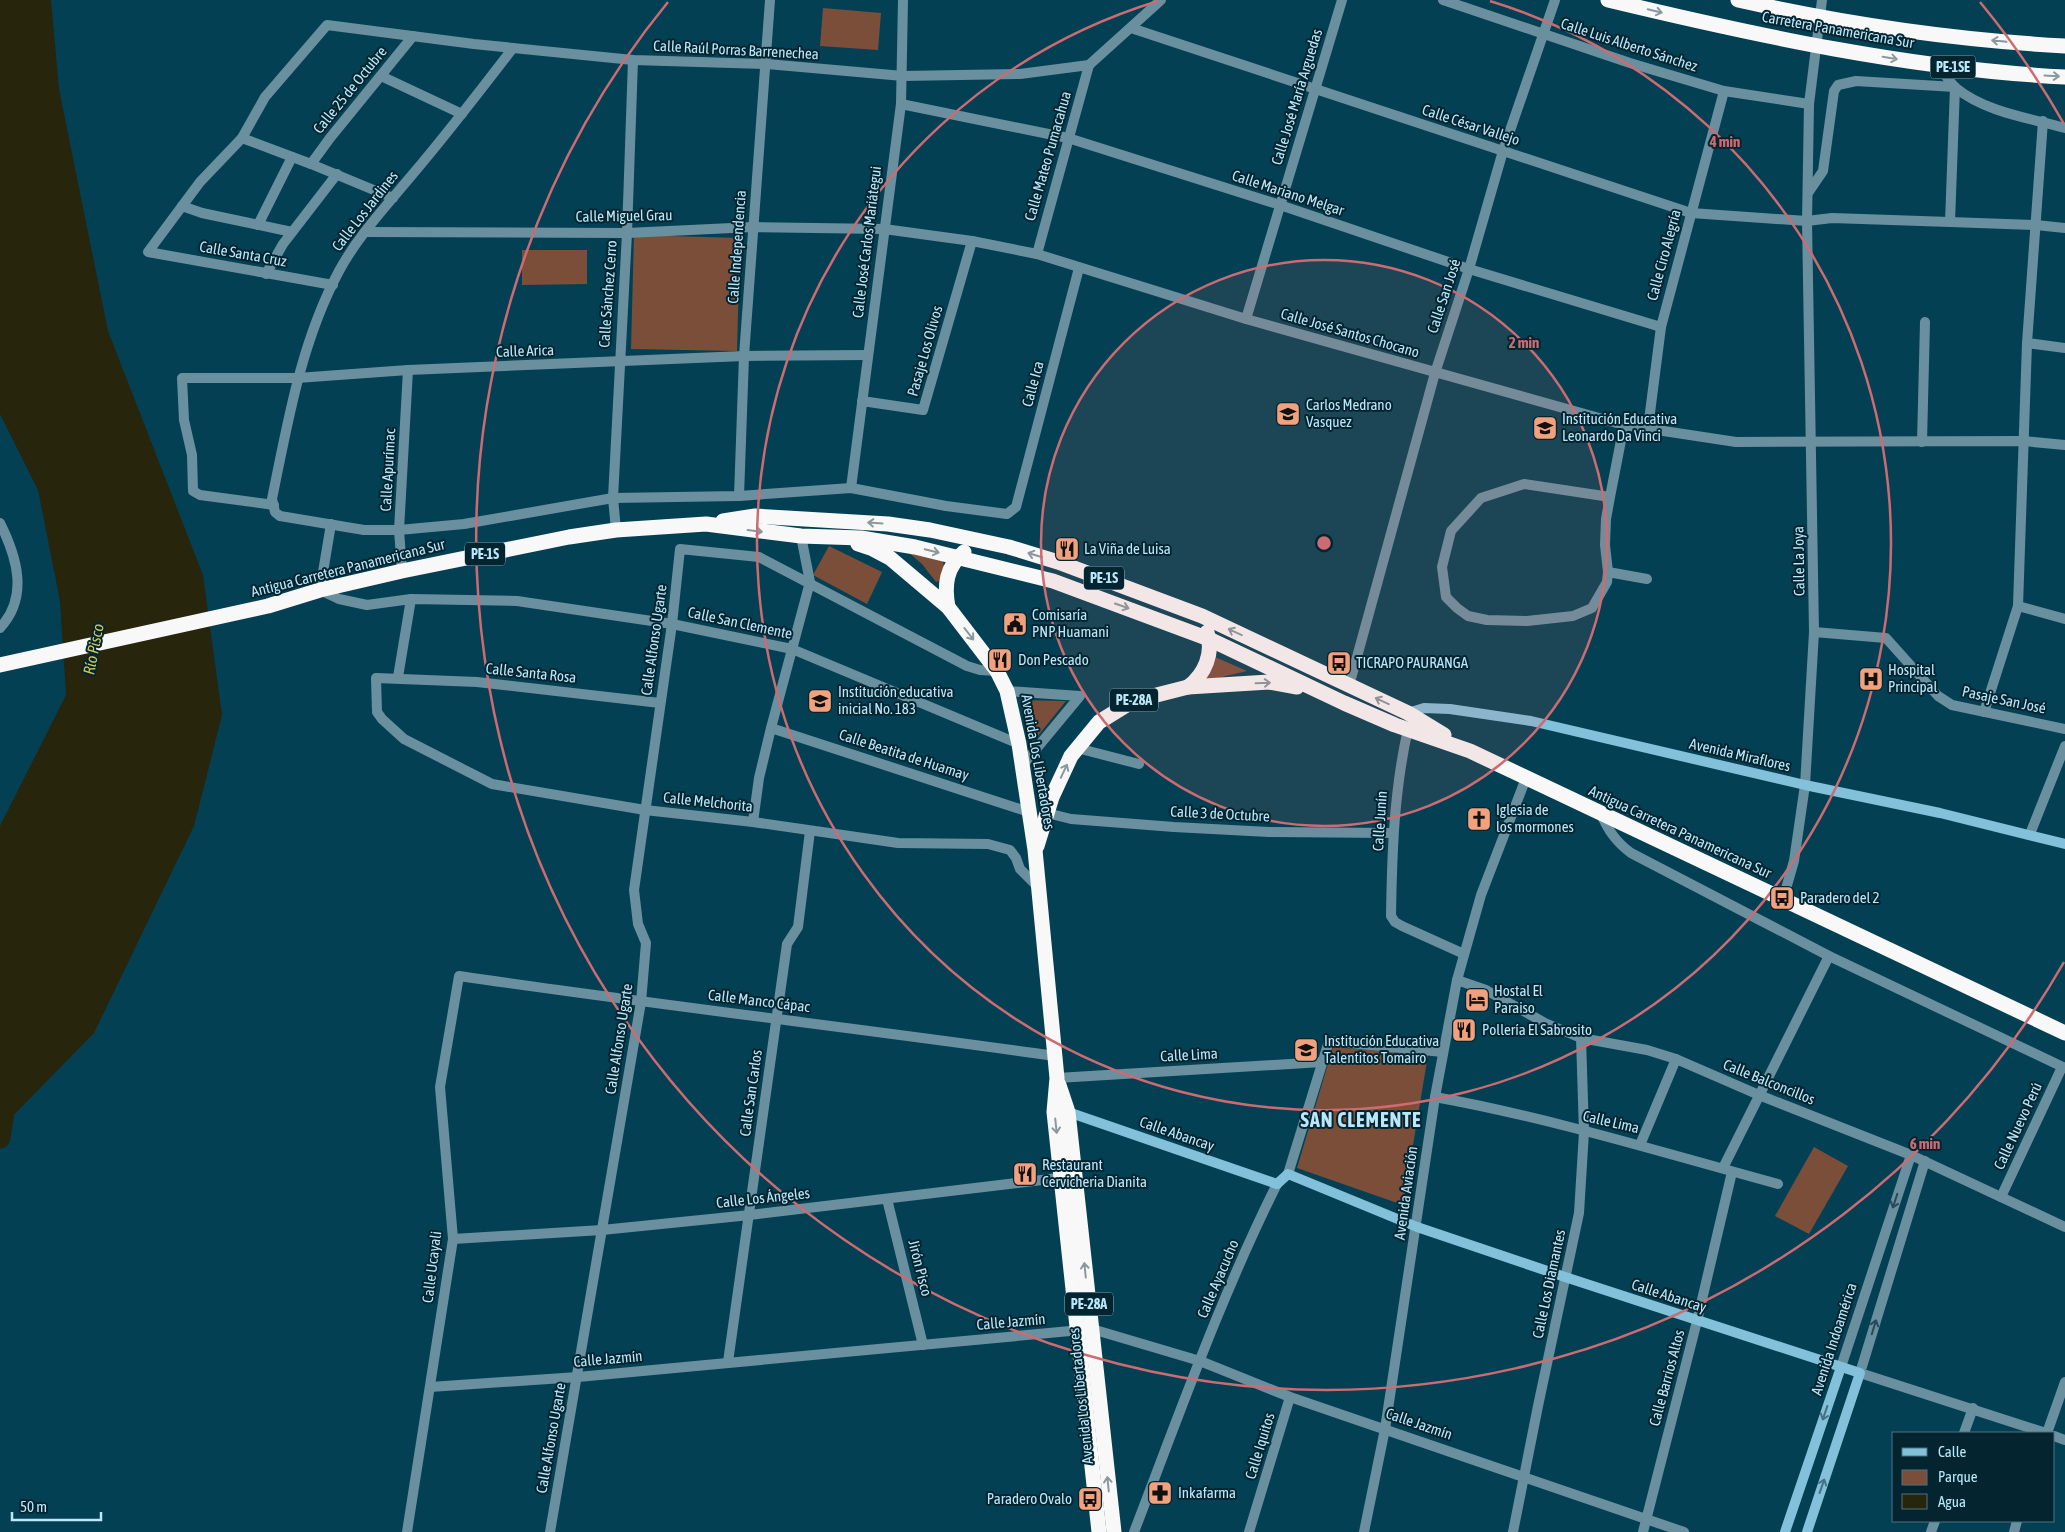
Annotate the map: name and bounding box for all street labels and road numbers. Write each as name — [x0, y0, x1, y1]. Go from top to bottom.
street label: Carretera Panamericana Sur — [1761, 8, 1916, 51]
street label: Calle Luis Alberto Sánchez — [1559, 14, 1700, 75]
street label: Calle José María Arguedas — [1268, 27, 1325, 167]
street label: Calle Raúl Porras Barrenechea — [653, 37, 819, 62]
street label: Calle 25 de Octubre — [309, 43, 390, 137]
road number: PE-1SE — [1930, 56, 1976, 78]
street label: Calle Mateo Pumacahua — [1021, 89, 1074, 223]
street label: Calle César Vallejo — [1420, 101, 1522, 148]
street label: Calle José Carlos Mariátegui — [849, 165, 884, 319]
street label: Calle Mariano Melgar — [1230, 166, 1347, 219]
street label: Calle Los Jardines — [328, 167, 401, 254]
street label: Calle Independencia — [724, 190, 749, 304]
street label: Calle Miguel Grau — [575, 206, 672, 225]
street label: Calle Ciro Alegría — [1643, 208, 1684, 302]
street label: Calle Santa Cruz — [198, 237, 289, 270]
street label: Calle Sánchez Cerro — [595, 240, 620, 348]
street label: Calle San José — [1424, 256, 1464, 335]
street label: Pasaje Los Olivos — [903, 304, 946, 398]
street label: Calle José Santos Chocano — [1279, 305, 1421, 360]
street label: Calle Arica — [496, 341, 554, 360]
street label: Calle Ica — [1018, 359, 1047, 409]
street label: Calle Apurímac — [377, 427, 398, 512]
street label: Calle La Joya — [1789, 526, 1808, 596]
street label: Antigua Carretera Panamericana Sur — [249, 535, 447, 600]
road number: PE-1S — [465, 542, 505, 566]
road number: PE-1S — [1084, 566, 1124, 590]
street label: Calle Alfonso Ugarte — [637, 583, 670, 696]
street label: Calle San Clemente — [686, 603, 794, 642]
street label: Calle Santa Rosa — [485, 659, 577, 686]
street label: Pasaje San José — [1961, 682, 2048, 717]
road number: PE-28A — [1110, 688, 1158, 712]
street label: Avenida Los Libertadores — [1018, 693, 1059, 831]
street label: Calle Beatita de Huamay — [837, 726, 971, 784]
street label: Avenida Miraflores — [1688, 735, 1792, 774]
street label: Antigua Carretera Panamericana Sur — [1586, 782, 1775, 882]
street label: Calle Melchorita — [662, 788, 754, 815]
street label: Calle Junín — [1369, 790, 1390, 852]
street label: Calle 3 de Octubre — [1170, 802, 1270, 825]
street label: Calle Alfonso Ugarte — [601, 982, 636, 1095]
street label: Calle Manco Cápac — [707, 986, 812, 1015]
street label: Calle Lima — [1160, 1045, 1218, 1064]
street label: Calle San Carlos — [736, 1049, 765, 1137]
street label: Calle Balconcillos — [1721, 1055, 1817, 1108]
street label: Calle Nuevo Perú — [1990, 1080, 2045, 1172]
street label: Calle Lima — [1581, 1107, 1641, 1136]
street label: Calle Abancay — [1138, 1113, 1217, 1154]
street label: Avenida Aviación — [1391, 1145, 1420, 1241]
street label: Calle Los Ángeles — [715, 1184, 811, 1211]
street label: Calle Los Diamantes — [1529, 1228, 1568, 1340]
street label: Calle Ucayali — [419, 1230, 444, 1304]
street label: Calle Ayacucho — [1193, 1237, 1242, 1321]
street label: Jirón Pisco — [905, 1238, 936, 1298]
street label: Calle Abancay — [1630, 1275, 1709, 1316]
street label: Avenida Indoamérica — [1807, 1280, 1860, 1397]
road number: PE-28A — [1065, 1292, 1113, 1316]
street label: Calle Jazmín — [976, 1310, 1046, 1333]
street label: Avenida Los Libertadores — [1065, 1327, 1096, 1465]
street label: Calle Barrios Altos — [1645, 1328, 1688, 1428]
street label: Calle Jazmín — [573, 1347, 643, 1370]
street label: Calle Alfonso Ugarte — [532, 1381, 569, 1494]
street label: Calle Jazmín — [1384, 1404, 1455, 1443]
street label: Calle Iquitos — [1241, 1411, 1278, 1481]

